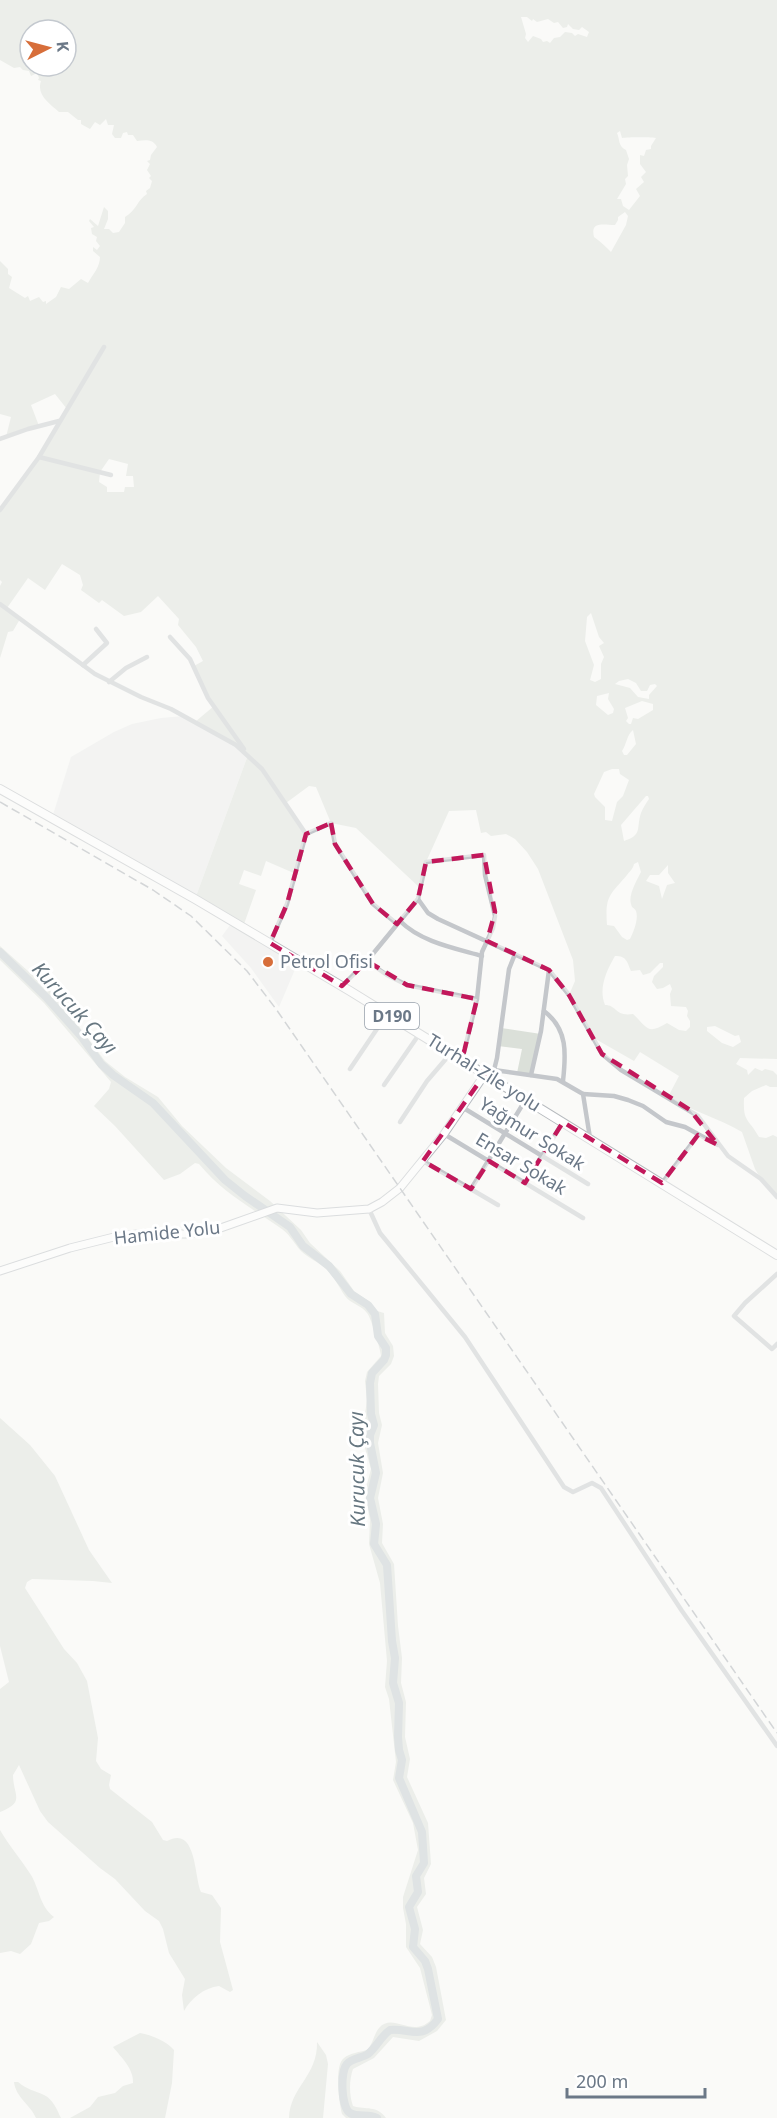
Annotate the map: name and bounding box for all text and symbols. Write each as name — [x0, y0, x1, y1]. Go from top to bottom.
north arrow — [18, 18, 78, 78]
text: K — [51, 40, 74, 53]
place label: Petrol Ofisi — [280, 949, 373, 973]
marker: Petrol Ofisi — [261, 955, 275, 969]
water label: Kurucuk Çayı — [27, 956, 124, 1060]
road number: D190 — [365, 1003, 419, 1029]
street label: Turhal-Zile yolu — [423, 1028, 546, 1117]
street label: Yağmur Sokak — [475, 1091, 590, 1175]
street label: Ensar Sokak — [472, 1127, 572, 1200]
street label: Hamide Yolu — [113, 1214, 221, 1250]
water label: Kurucuk Çayı — [342, 1411, 371, 1527]
scale bar — [567, 2061, 705, 2099]
text: 200 m — [576, 2069, 628, 2093]

